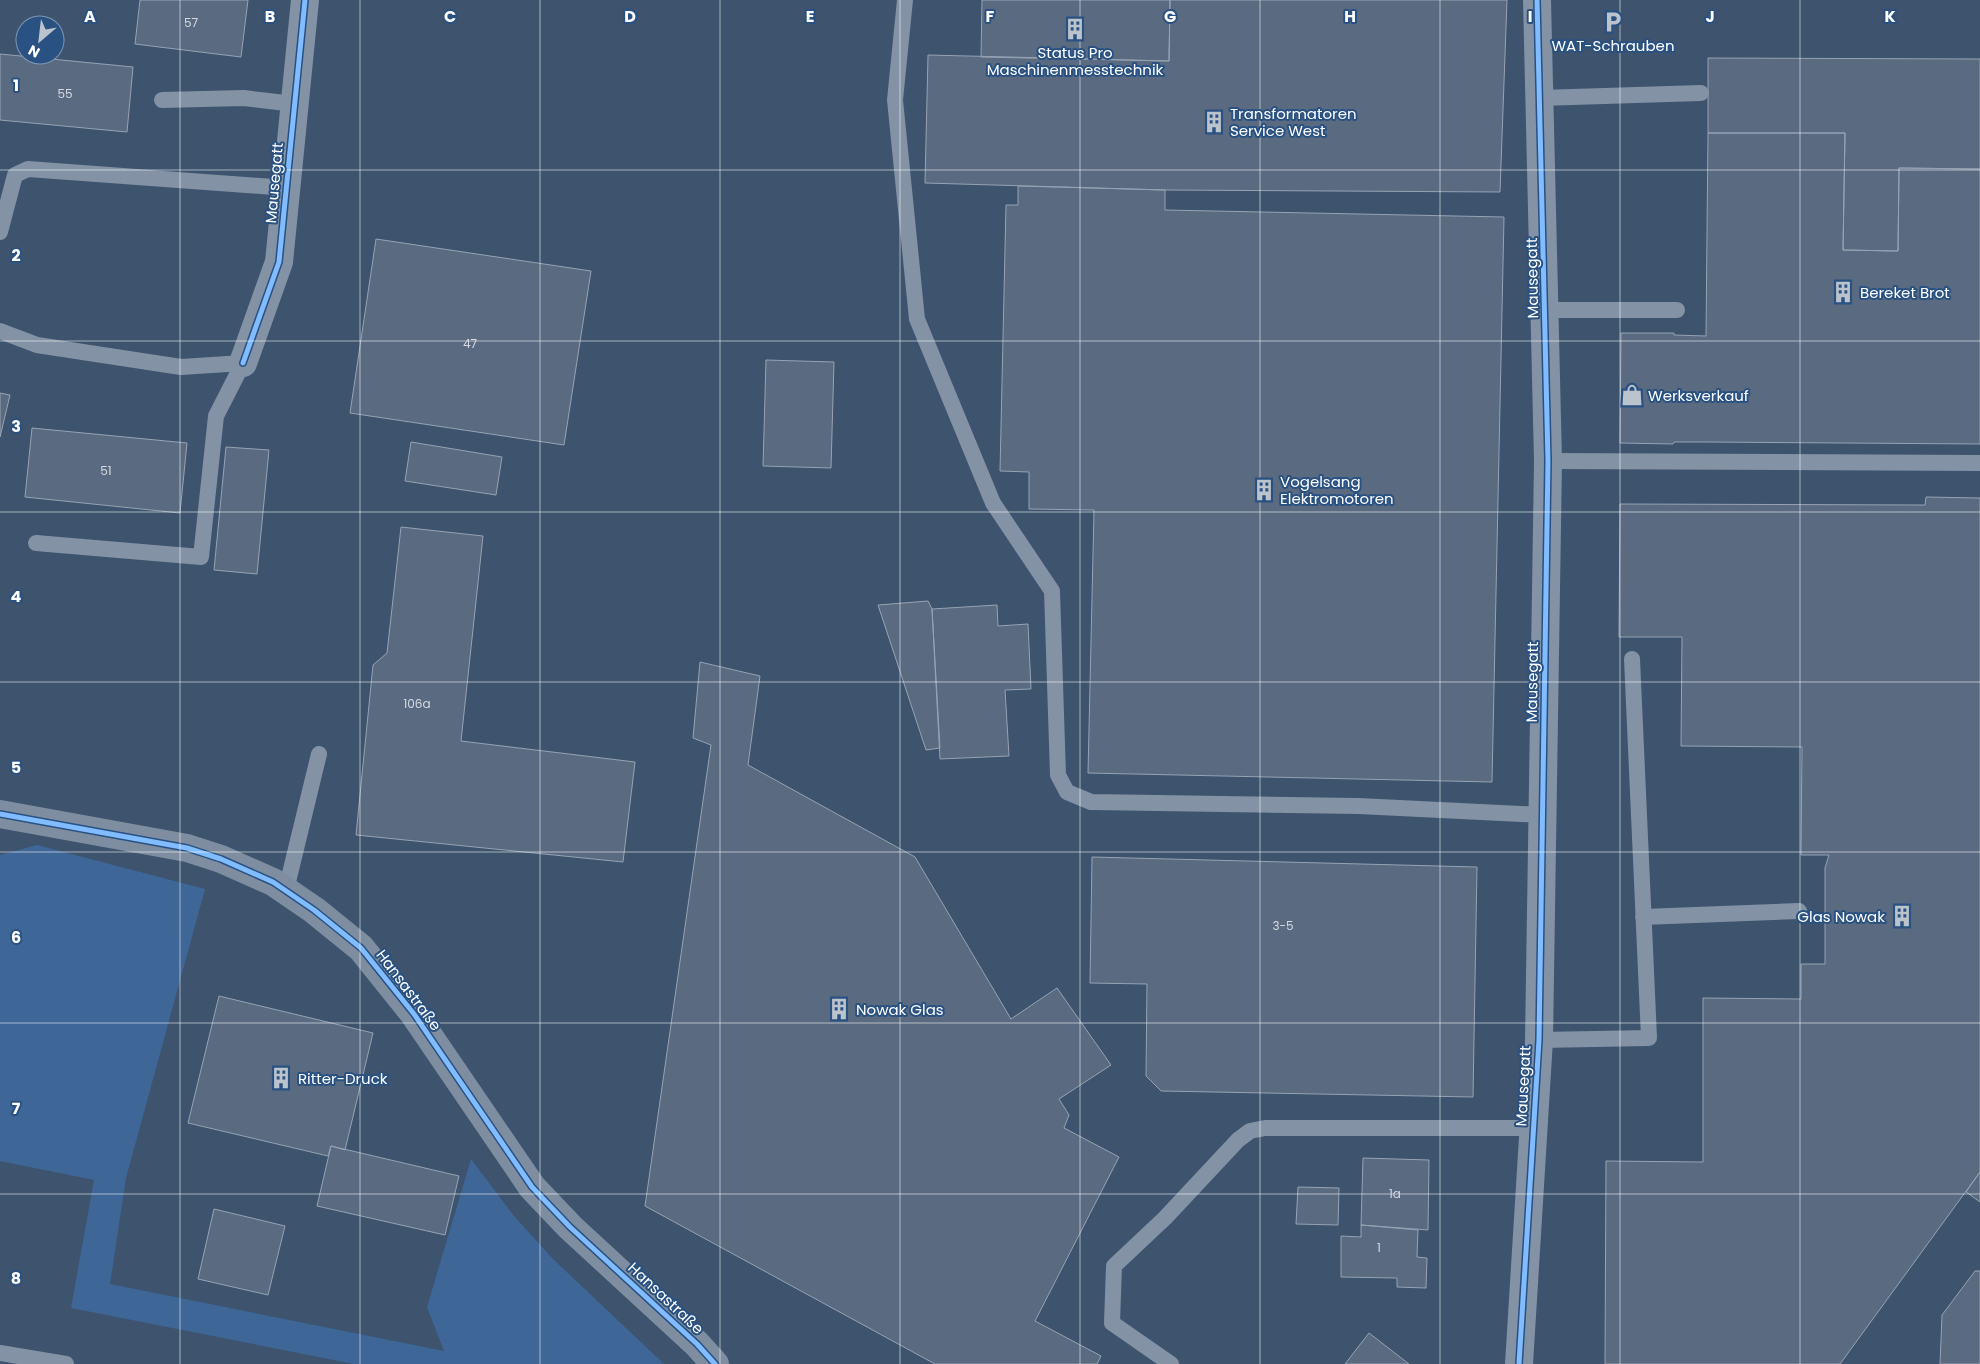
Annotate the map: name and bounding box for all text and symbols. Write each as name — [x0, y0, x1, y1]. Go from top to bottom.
text: A — [84, 5, 96, 28]
text: B — [265, 5, 275, 28]
text: C — [444, 5, 456, 28]
text: D — [624, 5, 636, 28]
text: E — [806, 5, 814, 28]
text: F — [986, 5, 995, 28]
text: G — [1164, 5, 1176, 28]
text: H — [1344, 5, 1356, 28]
text: I — [1528, 5, 1532, 28]
text: J — [1705, 5, 1715, 28]
text: K — [1884, 5, 1896, 28]
parking icon: WAT-Schrauben — [1600, 9, 1626, 35]
house number: 57 — [184, 14, 198, 31]
north arrow — [15, 15, 65, 65]
building icon: Status Pro Maschinenmesstechnik — [1062, 16, 1088, 42]
place label: WAT-Schrauben — [1551, 35, 1675, 56]
text: N — [25, 40, 43, 63]
place label: Status Pro Maschinenmesstechnik — [987, 42, 1164, 80]
text: 1 — [13, 74, 19, 97]
house number: 55 — [57, 85, 73, 102]
place label: Transformatoren Service West — [1230, 103, 1357, 141]
building icon: Transformatoren Service West — [1201, 109, 1227, 135]
street label: Mausegatt — [260, 142, 288, 224]
street label: Mausegatt — [1521, 237, 1543, 319]
text: 2 — [11, 244, 21, 267]
building icon: Bereket Brot — [1830, 279, 1856, 305]
place label: Bereket Brot — [1860, 282, 1950, 303]
house number: 47 — [463, 335, 477, 352]
shop icon: Werksverkauf — [1619, 382, 1645, 408]
place label: Werksverkauf — [1648, 385, 1749, 406]
text: 3 — [11, 415, 21, 438]
house number: 51 — [100, 462, 112, 479]
place label: Vogelsang Elektromotoren — [1280, 471, 1394, 509]
building icon: Vogelsang Elektromotoren — [1251, 477, 1277, 503]
text: 4 — [11, 585, 22, 608]
street label: Mausegatt — [1521, 641, 1543, 723]
house number: 106a — [403, 695, 431, 712]
text: 5 — [11, 756, 21, 779]
building icon: Glas Nowak — [1889, 903, 1915, 929]
place label: Glas Nowak — [1797, 906, 1885, 927]
house number: 3-5 — [1272, 917, 1294, 934]
text: 6 — [11, 926, 21, 949]
street label: Hansastraße — [372, 945, 446, 1035]
building icon: Nowak Glas — [826, 996, 852, 1022]
place label: Nowak Glas — [856, 999, 944, 1020]
street label: Mausegatt — [1510, 1045, 1536, 1127]
building icon: Ritter-Druck — [268, 1065, 294, 1091]
place label: Ritter-Druck — [298, 1068, 388, 1089]
text: 7 — [12, 1097, 21, 1120]
house number: 1a — [1389, 1185, 1401, 1202]
house number: 1 — [1377, 1239, 1381, 1256]
street label: Hansastraße — [623, 1257, 709, 1339]
text: 8 — [11, 1267, 21, 1290]

